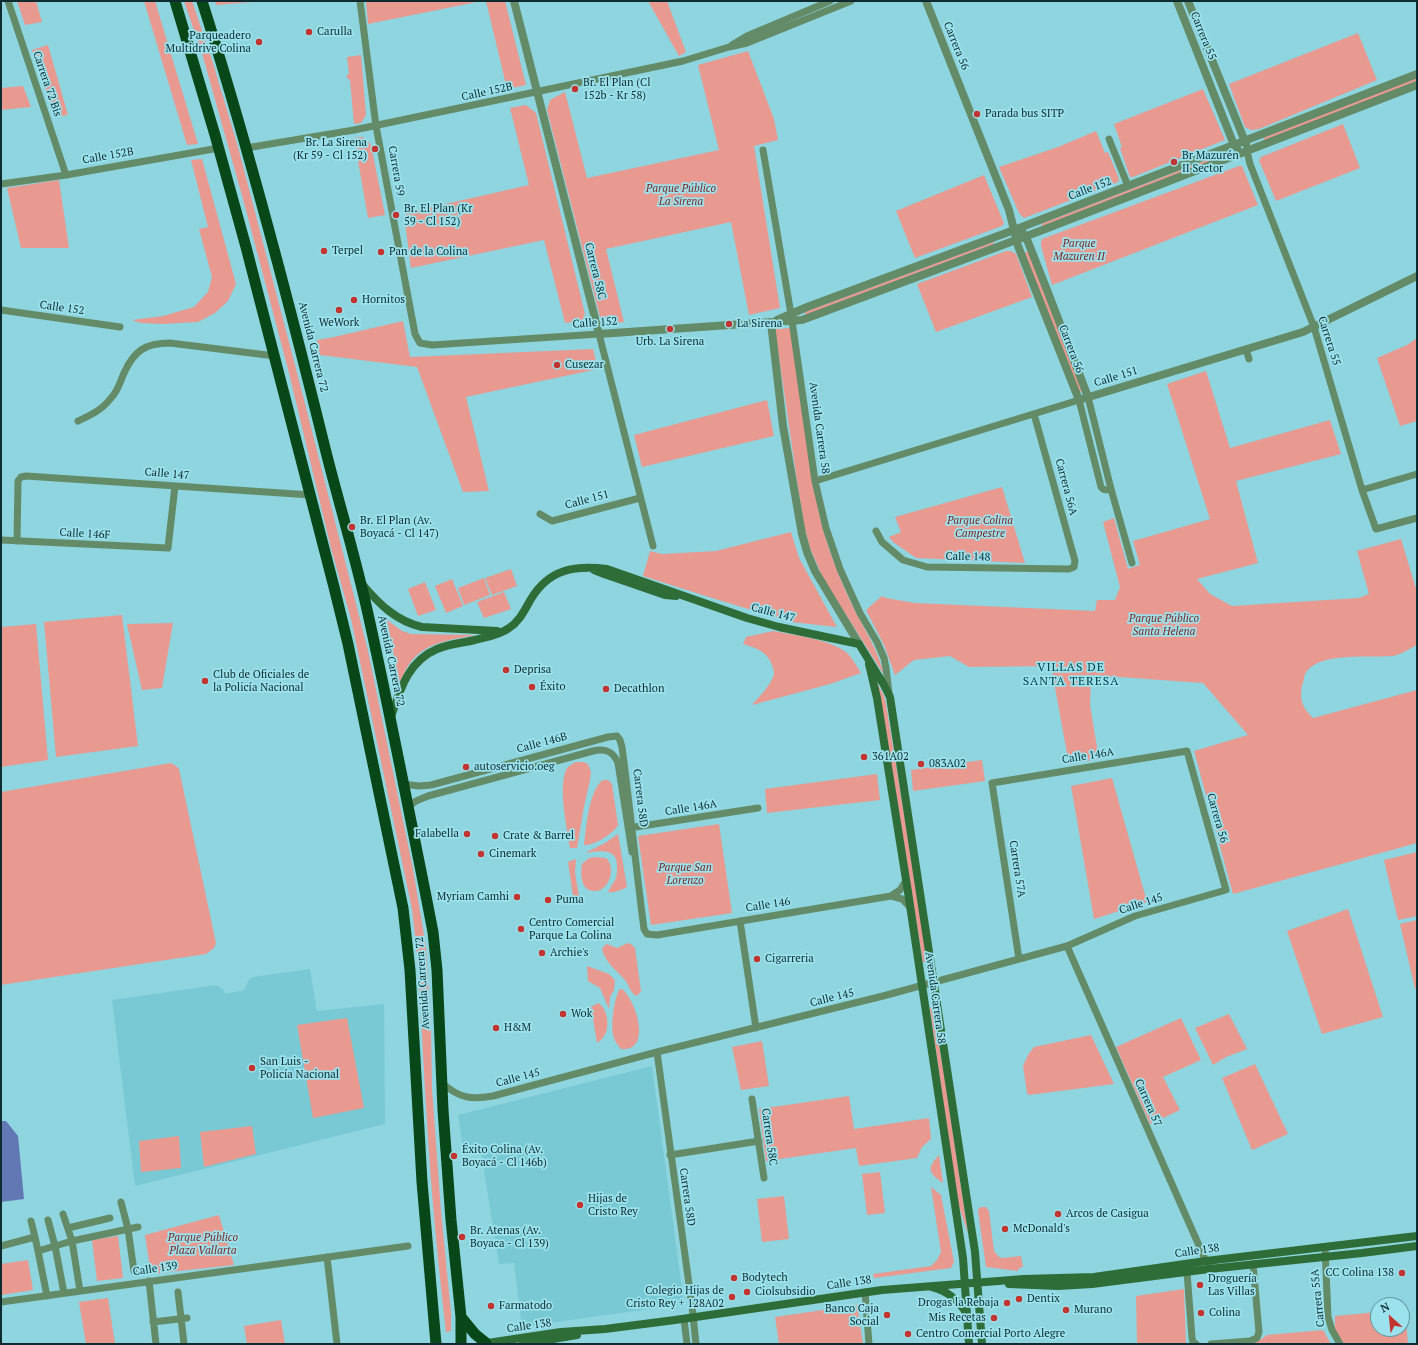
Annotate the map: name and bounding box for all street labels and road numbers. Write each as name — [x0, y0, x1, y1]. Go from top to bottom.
street label: Carrera 55 — [1187, 10, 1219, 62]
street label: Carrera 56 — [940, 20, 972, 72]
street label: Carrera 72 Bis — [30, 50, 64, 118]
street label: Calle 152B — [460, 80, 514, 104]
street label: Calle 152B — [81, 145, 135, 167]
street label: Carrera 59 — [385, 145, 407, 197]
street label: Calle 152 — [1067, 175, 1113, 203]
street label: Carrera 58C — [582, 241, 608, 301]
street label: Calle 152 — [39, 298, 85, 318]
street label: Avenida Carrera 72 — [295, 300, 331, 394]
street label: Calle 152 — [572, 315, 618, 331]
street label: Carrera 55 — [1315, 315, 1343, 367]
street label: Carrera 56 — [1056, 323, 1086, 375]
street label: Calle 151 — [1093, 364, 1139, 390]
street label: Avenida Carrera 58 — [806, 381, 832, 475]
street label: Carrera 56A — [1052, 457, 1080, 517]
street label: Calle 147 — [144, 465, 190, 483]
street label: Calle 151 — [564, 488, 610, 512]
street label: Calle 146F — [59, 526, 111, 542]
street label: Calle 148 — [945, 550, 991, 564]
street label: Calle 147 — [750, 601, 796, 625]
street label: Avenida Carrera 72 — [375, 614, 407, 708]
street label: Calle 146B — [515, 730, 569, 756]
street label: Calle 146A — [1061, 745, 1115, 767]
street label: Carrera 58D — [630, 768, 650, 828]
street label: Carrera 56 — [1204, 792, 1230, 844]
street label: Calle 146A — [664, 797, 718, 819]
street label: Carrera 57A — [1006, 840, 1028, 898]
street label: Calle 145 — [1118, 891, 1164, 917]
street label: Calle 146 — [745, 895, 791, 915]
street label: Avenida Carrera 72 — [413, 936, 433, 1030]
street label: Avenida Carrera 58 — [922, 951, 948, 1045]
street label: Calle 145 — [809, 986, 855, 1010]
street label: Calle 145 — [495, 1066, 541, 1090]
street label: Carrera 57 — [1132, 1077, 1164, 1129]
street label: Carrera 58C — [758, 1107, 780, 1167]
street label: Carrera 58D — [676, 1167, 698, 1227]
street label: Calle 138 — [1174, 1241, 1220, 1261]
street label: Calle 139 — [132, 1259, 178, 1279]
street label: Carrera 55A — [1308, 1268, 1328, 1328]
street label: Calle 138 — [826, 1273, 872, 1293]
street label: Calle 138 — [506, 1316, 552, 1336]

